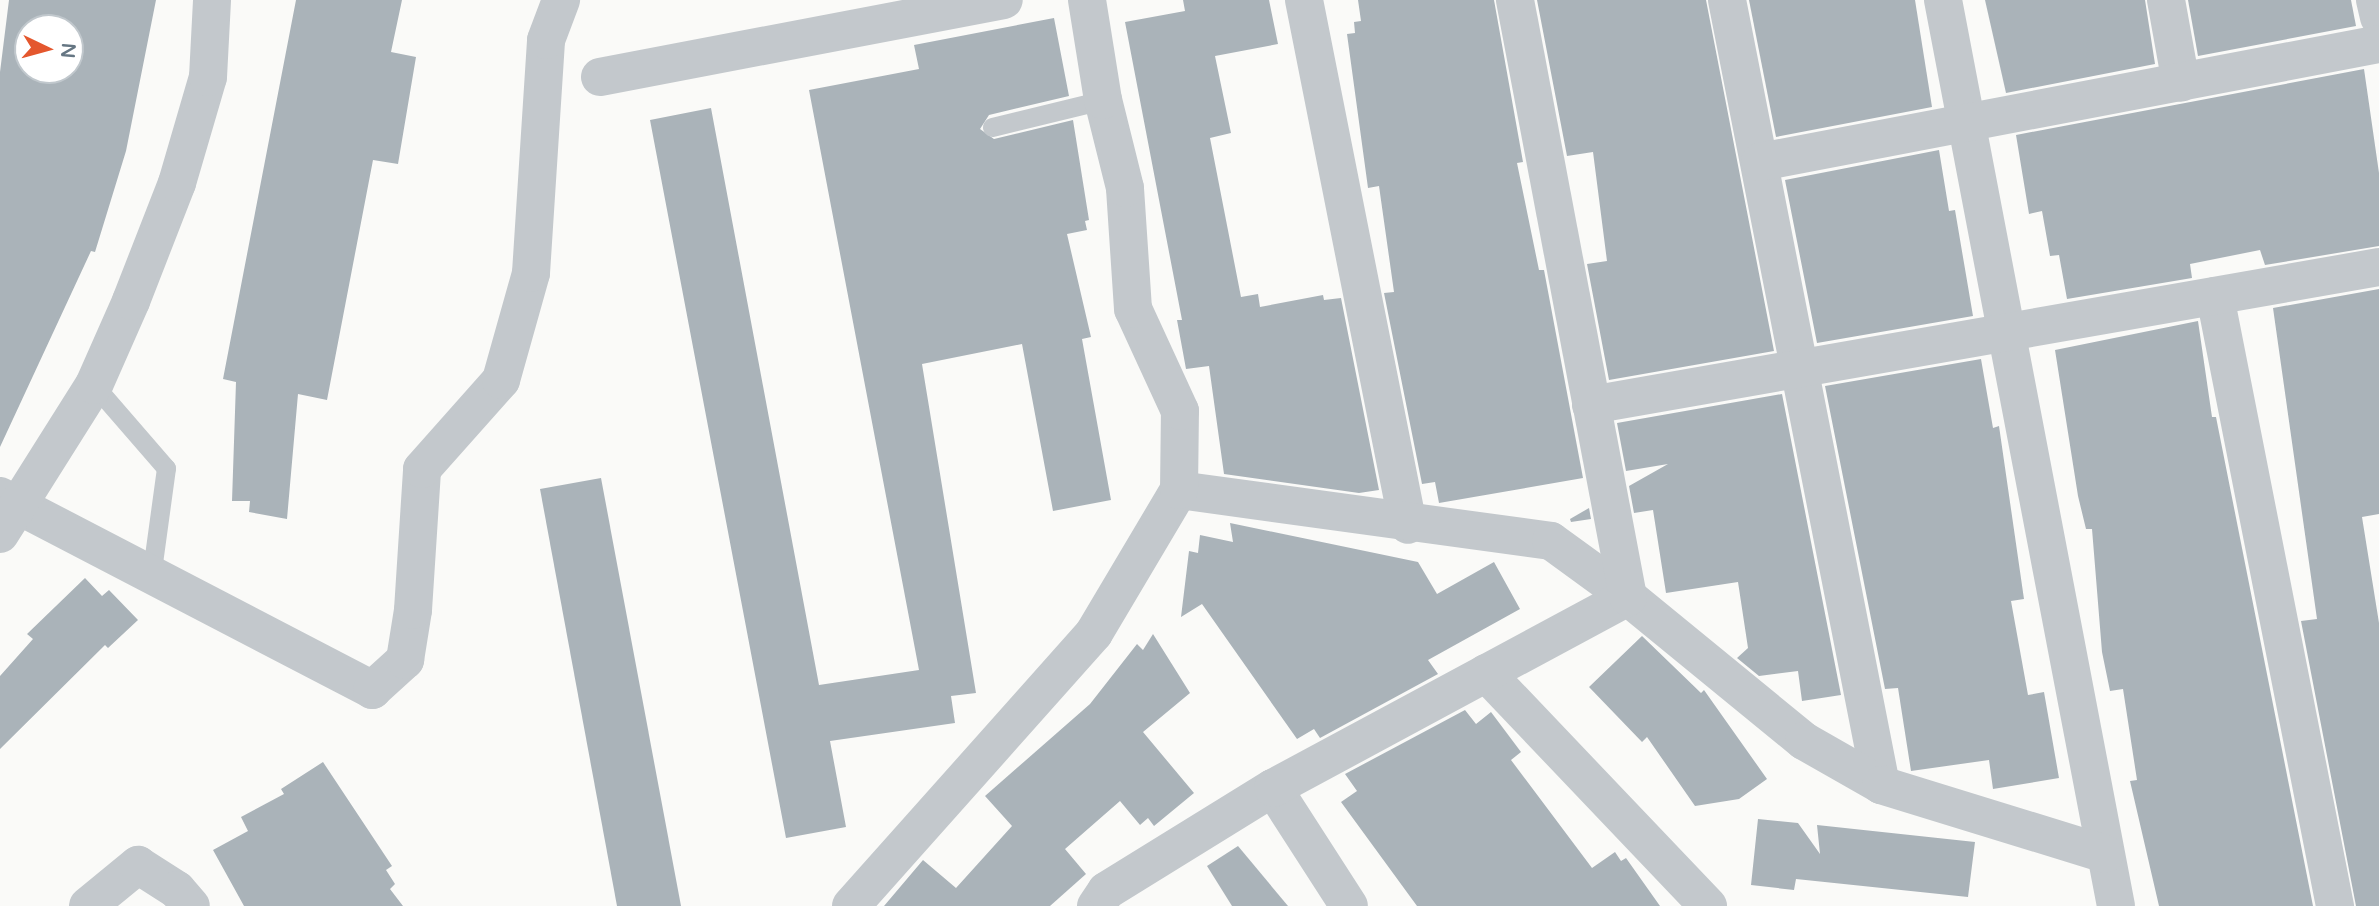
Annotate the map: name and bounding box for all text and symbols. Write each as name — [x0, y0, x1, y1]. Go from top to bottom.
north arrow — [14, 14, 84, 84]
text: N — [56, 42, 80, 59]

